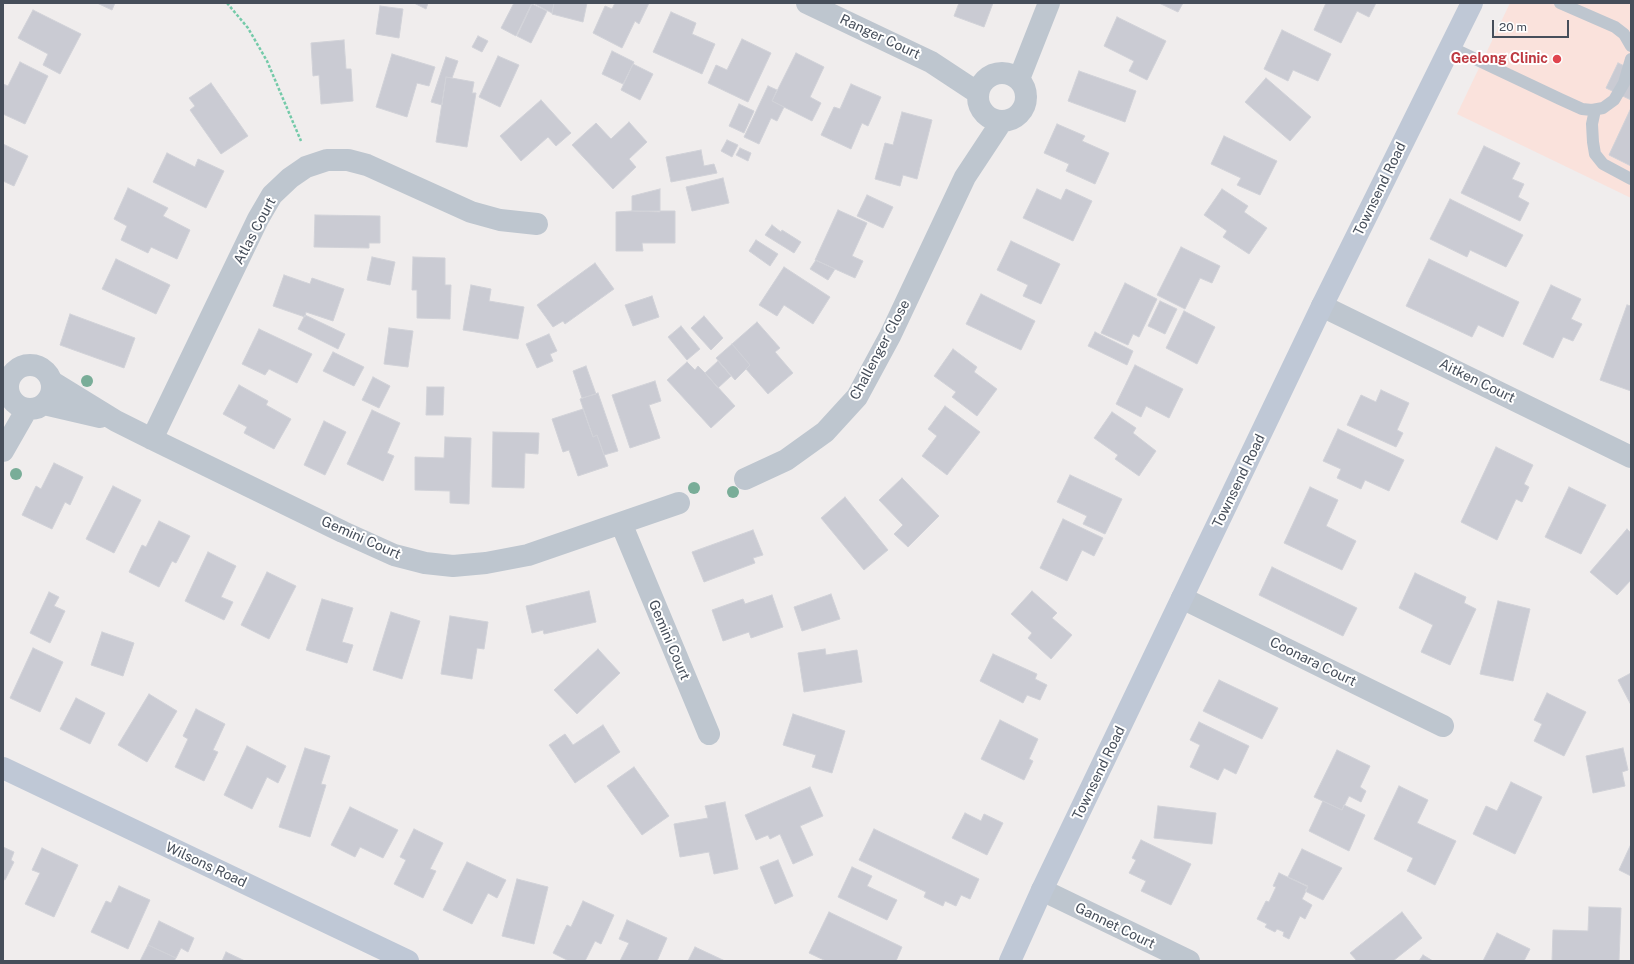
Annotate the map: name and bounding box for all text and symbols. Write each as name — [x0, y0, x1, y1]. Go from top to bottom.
street label: Ranger Court — [837, 11, 923, 63]
scale bar — [1494, 12, 1571, 38]
text: 20 m — [1499, 20, 1527, 34]
place label: Geelong Clinic — [1451, 51, 1548, 67]
marker: Geelong Clinic — [1551, 53, 1563, 65]
street label: Townsend Road — [1350, 139, 1410, 239]
street label: Atlas Court — [230, 195, 280, 267]
street label: Challenger Close — [847, 297, 913, 403]
street label: Aitken Court — [1436, 355, 1518, 407]
street label: Townsend Road — [1209, 431, 1269, 531]
street label: Gemini Court — [319, 513, 403, 563]
street label: Gemini Court — [645, 597, 693, 683]
street label: Coonara Court — [1267, 634, 1359, 690]
street label: Townsend Road — [1069, 723, 1129, 823]
street label: Wilsons Road — [163, 839, 249, 891]
street label: Gannet Court — [1072, 899, 1158, 953]

